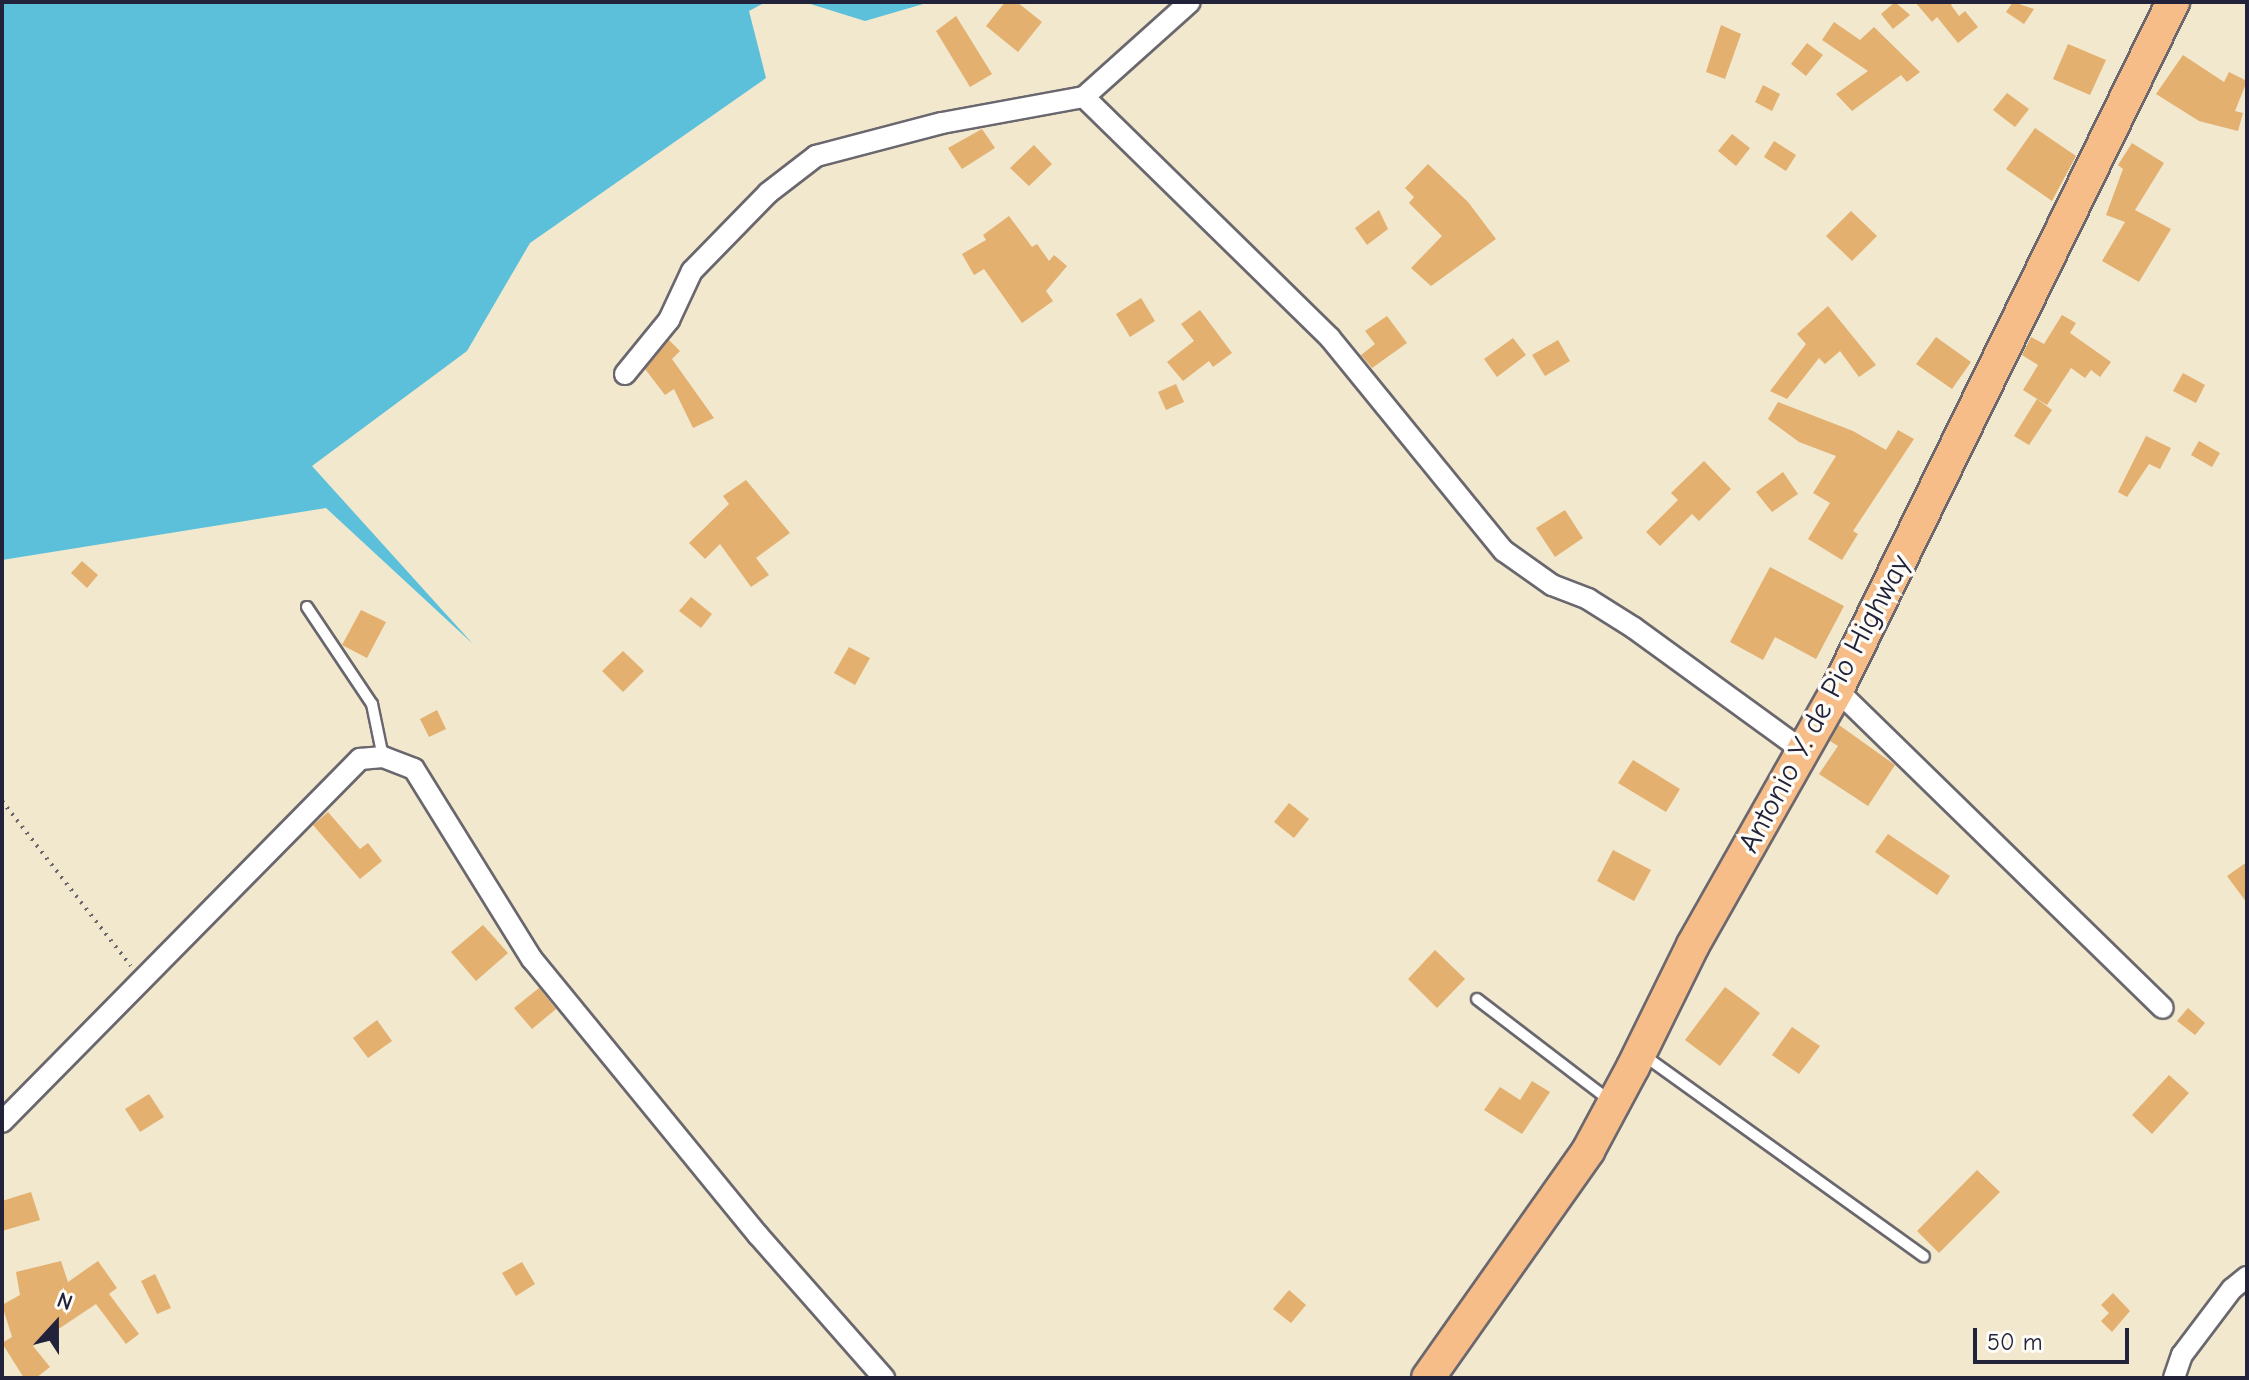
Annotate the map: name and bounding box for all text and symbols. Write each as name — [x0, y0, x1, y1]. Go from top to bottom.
street label: Antonio Y. de Pio Highway — [1731, 549, 1919, 859]
north arrow — [16, 1284, 96, 1364]
text: N — [53, 1287, 76, 1316]
scale bar — [1977, 1312, 2133, 1362]
text: 50 m — [1987, 1328, 2043, 1356]

